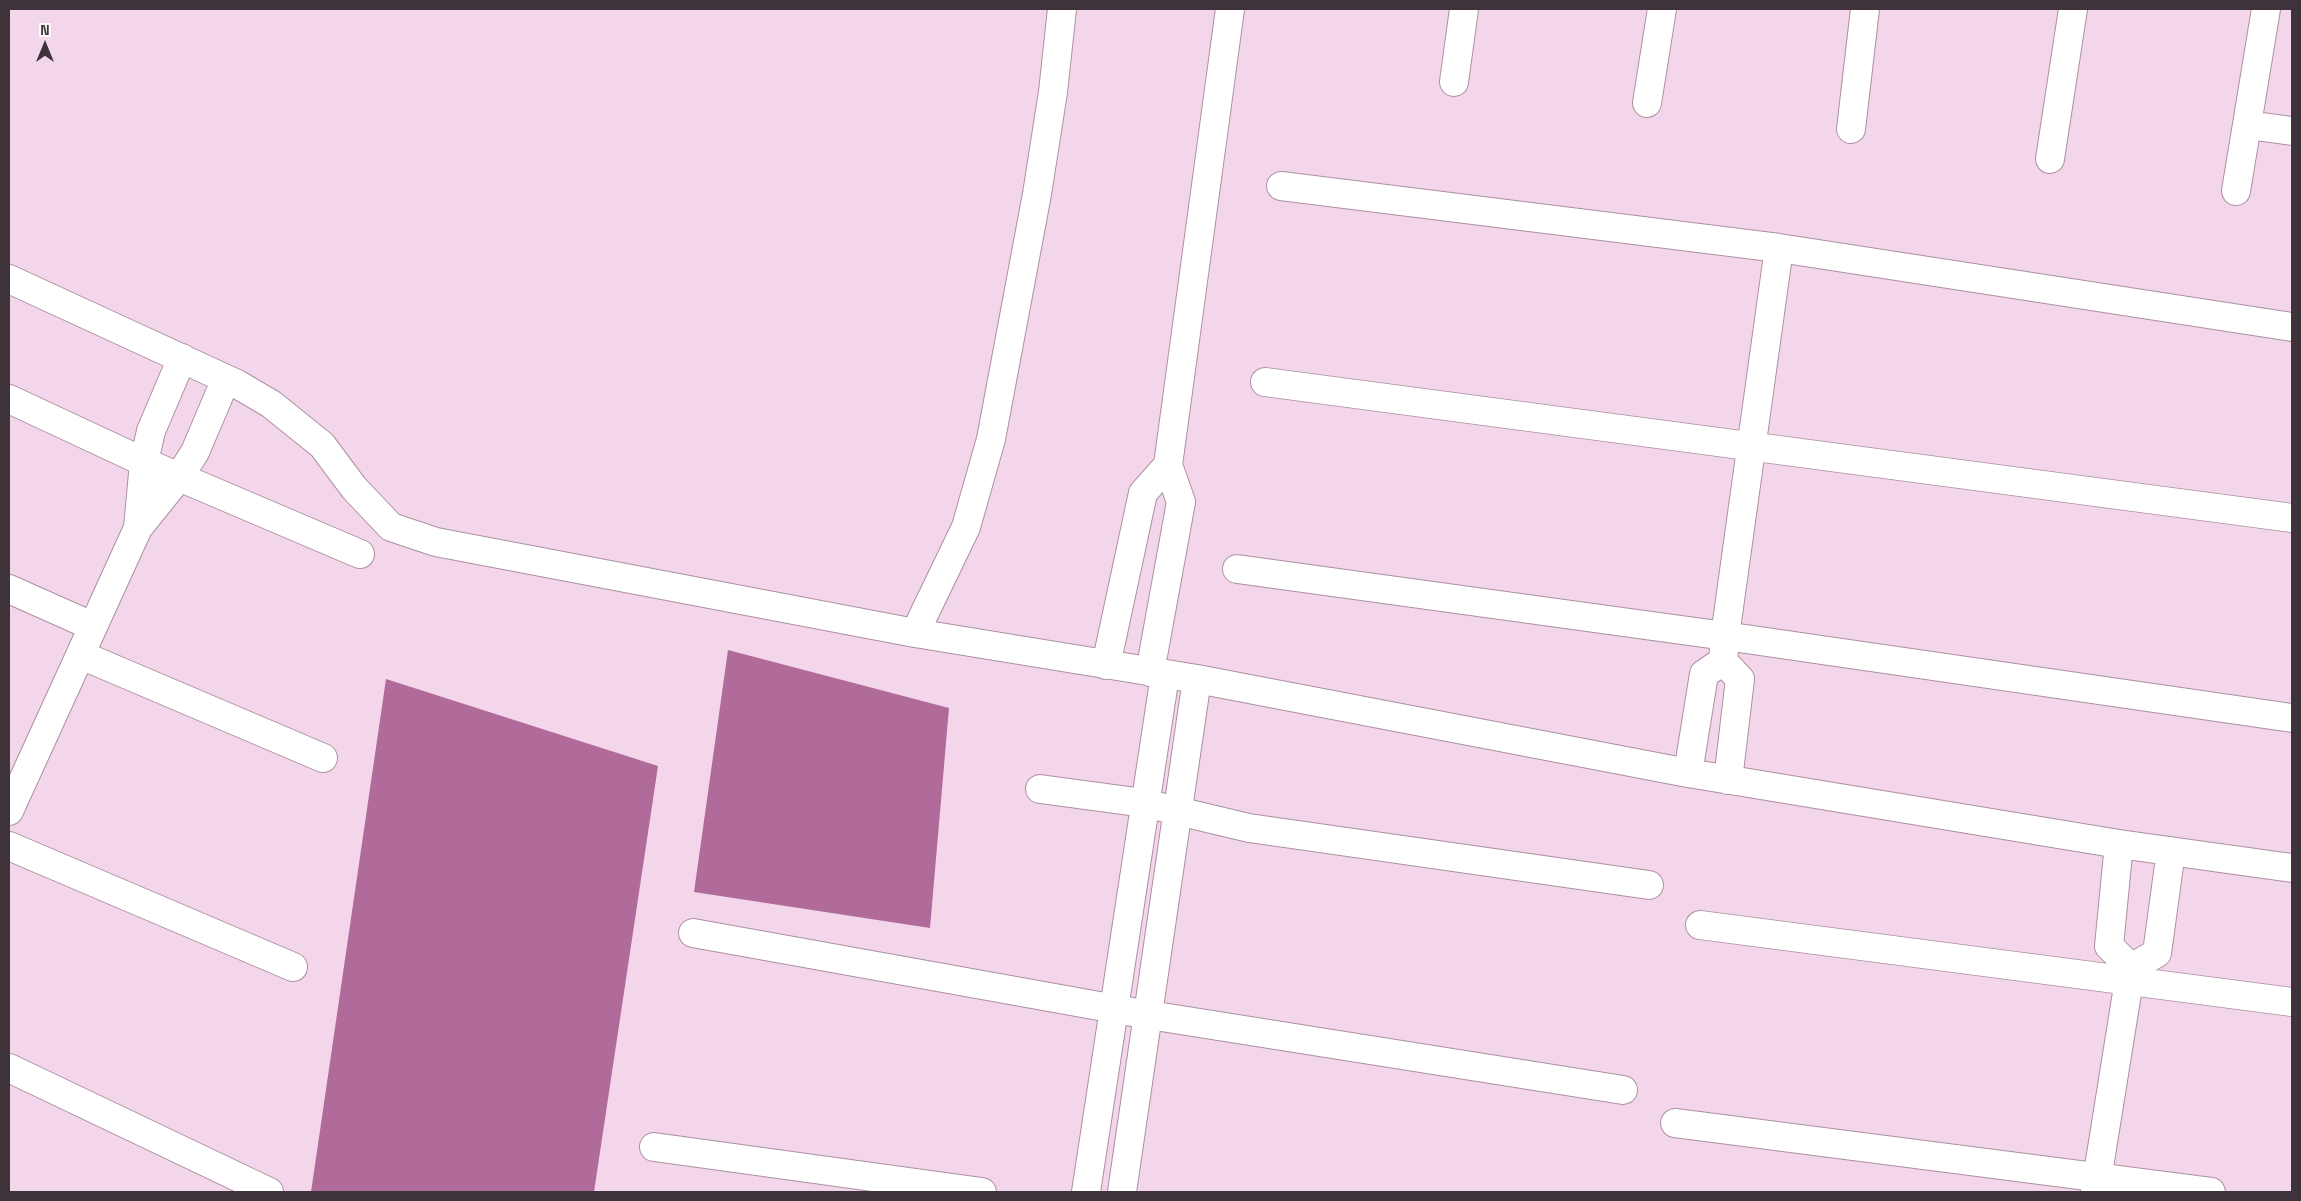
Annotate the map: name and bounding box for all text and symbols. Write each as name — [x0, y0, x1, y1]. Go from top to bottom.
north arrow — [20, 20, 70, 70]
text: N — [40, 21, 50, 39]

